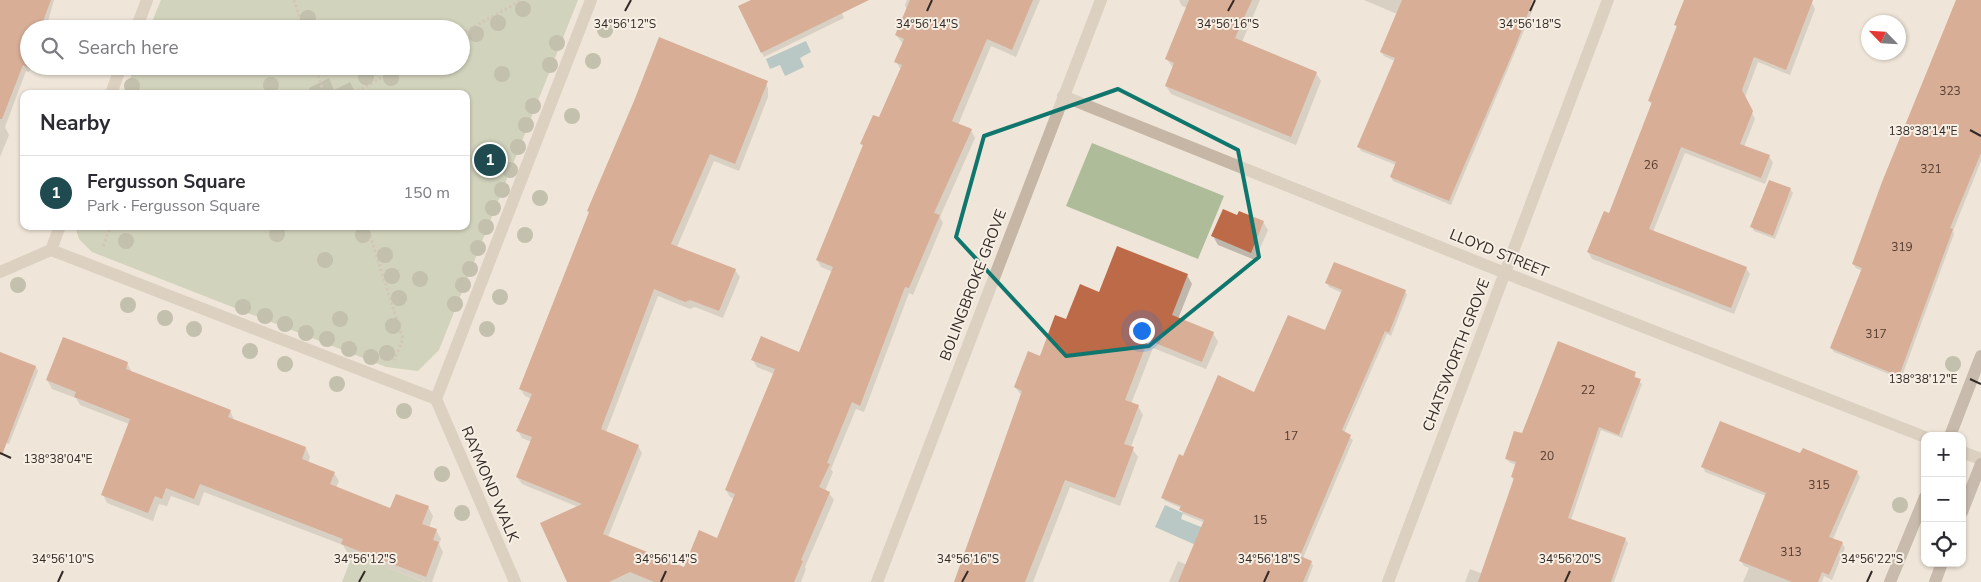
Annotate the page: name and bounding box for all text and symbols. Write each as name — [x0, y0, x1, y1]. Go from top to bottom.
north arrow — [1861, 15, 1906, 60]
text: 34°56'12"S — [594, 16, 656, 32]
text: 34°56'14"S — [896, 16, 958, 32]
text: 34°56'16"S — [1197, 16, 1259, 32]
text: 34°56'18"S — [1499, 16, 1561, 32]
search box — [20, 20, 470, 75]
icon: search — [38, 34, 66, 62]
text: Search here — [78, 35, 179, 61]
house number: 323 — [1939, 83, 1961, 99]
text: Nearby — [40, 109, 110, 137]
text: 138°38'14"E — [1888, 123, 1958, 139]
pin: 1 — [474, 141, 506, 179]
house number: 26 — [1644, 157, 1658, 173]
house number: 321 — [1920, 161, 1942, 177]
text: Fergusson Square — [87, 169, 246, 195]
text: 1 — [51, 182, 61, 204]
text: 150 m — [403, 182, 450, 204]
text: Park · Fergusson Square — [87, 195, 260, 217]
street label: BOLINGBROKE GROVE — [935, 207, 1011, 363]
street label: LLOYD STREET — [1447, 224, 1551, 282]
house number: 319 — [1891, 239, 1913, 255]
street label: CHATSWORTH GROVE — [1418, 276, 1494, 434]
your location — [1129, 318, 1155, 344]
house number: 317 — [1865, 326, 1887, 342]
text: 138°38'12"E — [1888, 371, 1958, 387]
house number: 22 — [1581, 382, 1595, 398]
street label: RAYMOND WALK — [457, 423, 524, 545]
house number: 17 — [1284, 428, 1298, 444]
map controls — [1921, 432, 1966, 567]
button: + — [1921, 432, 1966, 477]
house number: 20 — [1540, 448, 1554, 464]
text: 138°38'04"E — [23, 451, 93, 467]
house number: 315 — [1808, 477, 1830, 493]
button: − — [1921, 477, 1966, 522]
house number: 15 — [1253, 512, 1267, 528]
button: locate — [1921, 522, 1966, 567]
house number: 313 — [1780, 544, 1802, 560]
text: 34°56'10"S — [32, 551, 94, 567]
text: 34°56'12"S — [334, 551, 396, 567]
text: 34°56'14"S — [635, 551, 697, 567]
text: 34°56'16"S — [937, 551, 999, 567]
text: 34°56'18"S — [1238, 551, 1300, 567]
text: 34°56'20"S — [1539, 551, 1601, 567]
text: 34°56'22"S — [1841, 551, 1903, 567]

